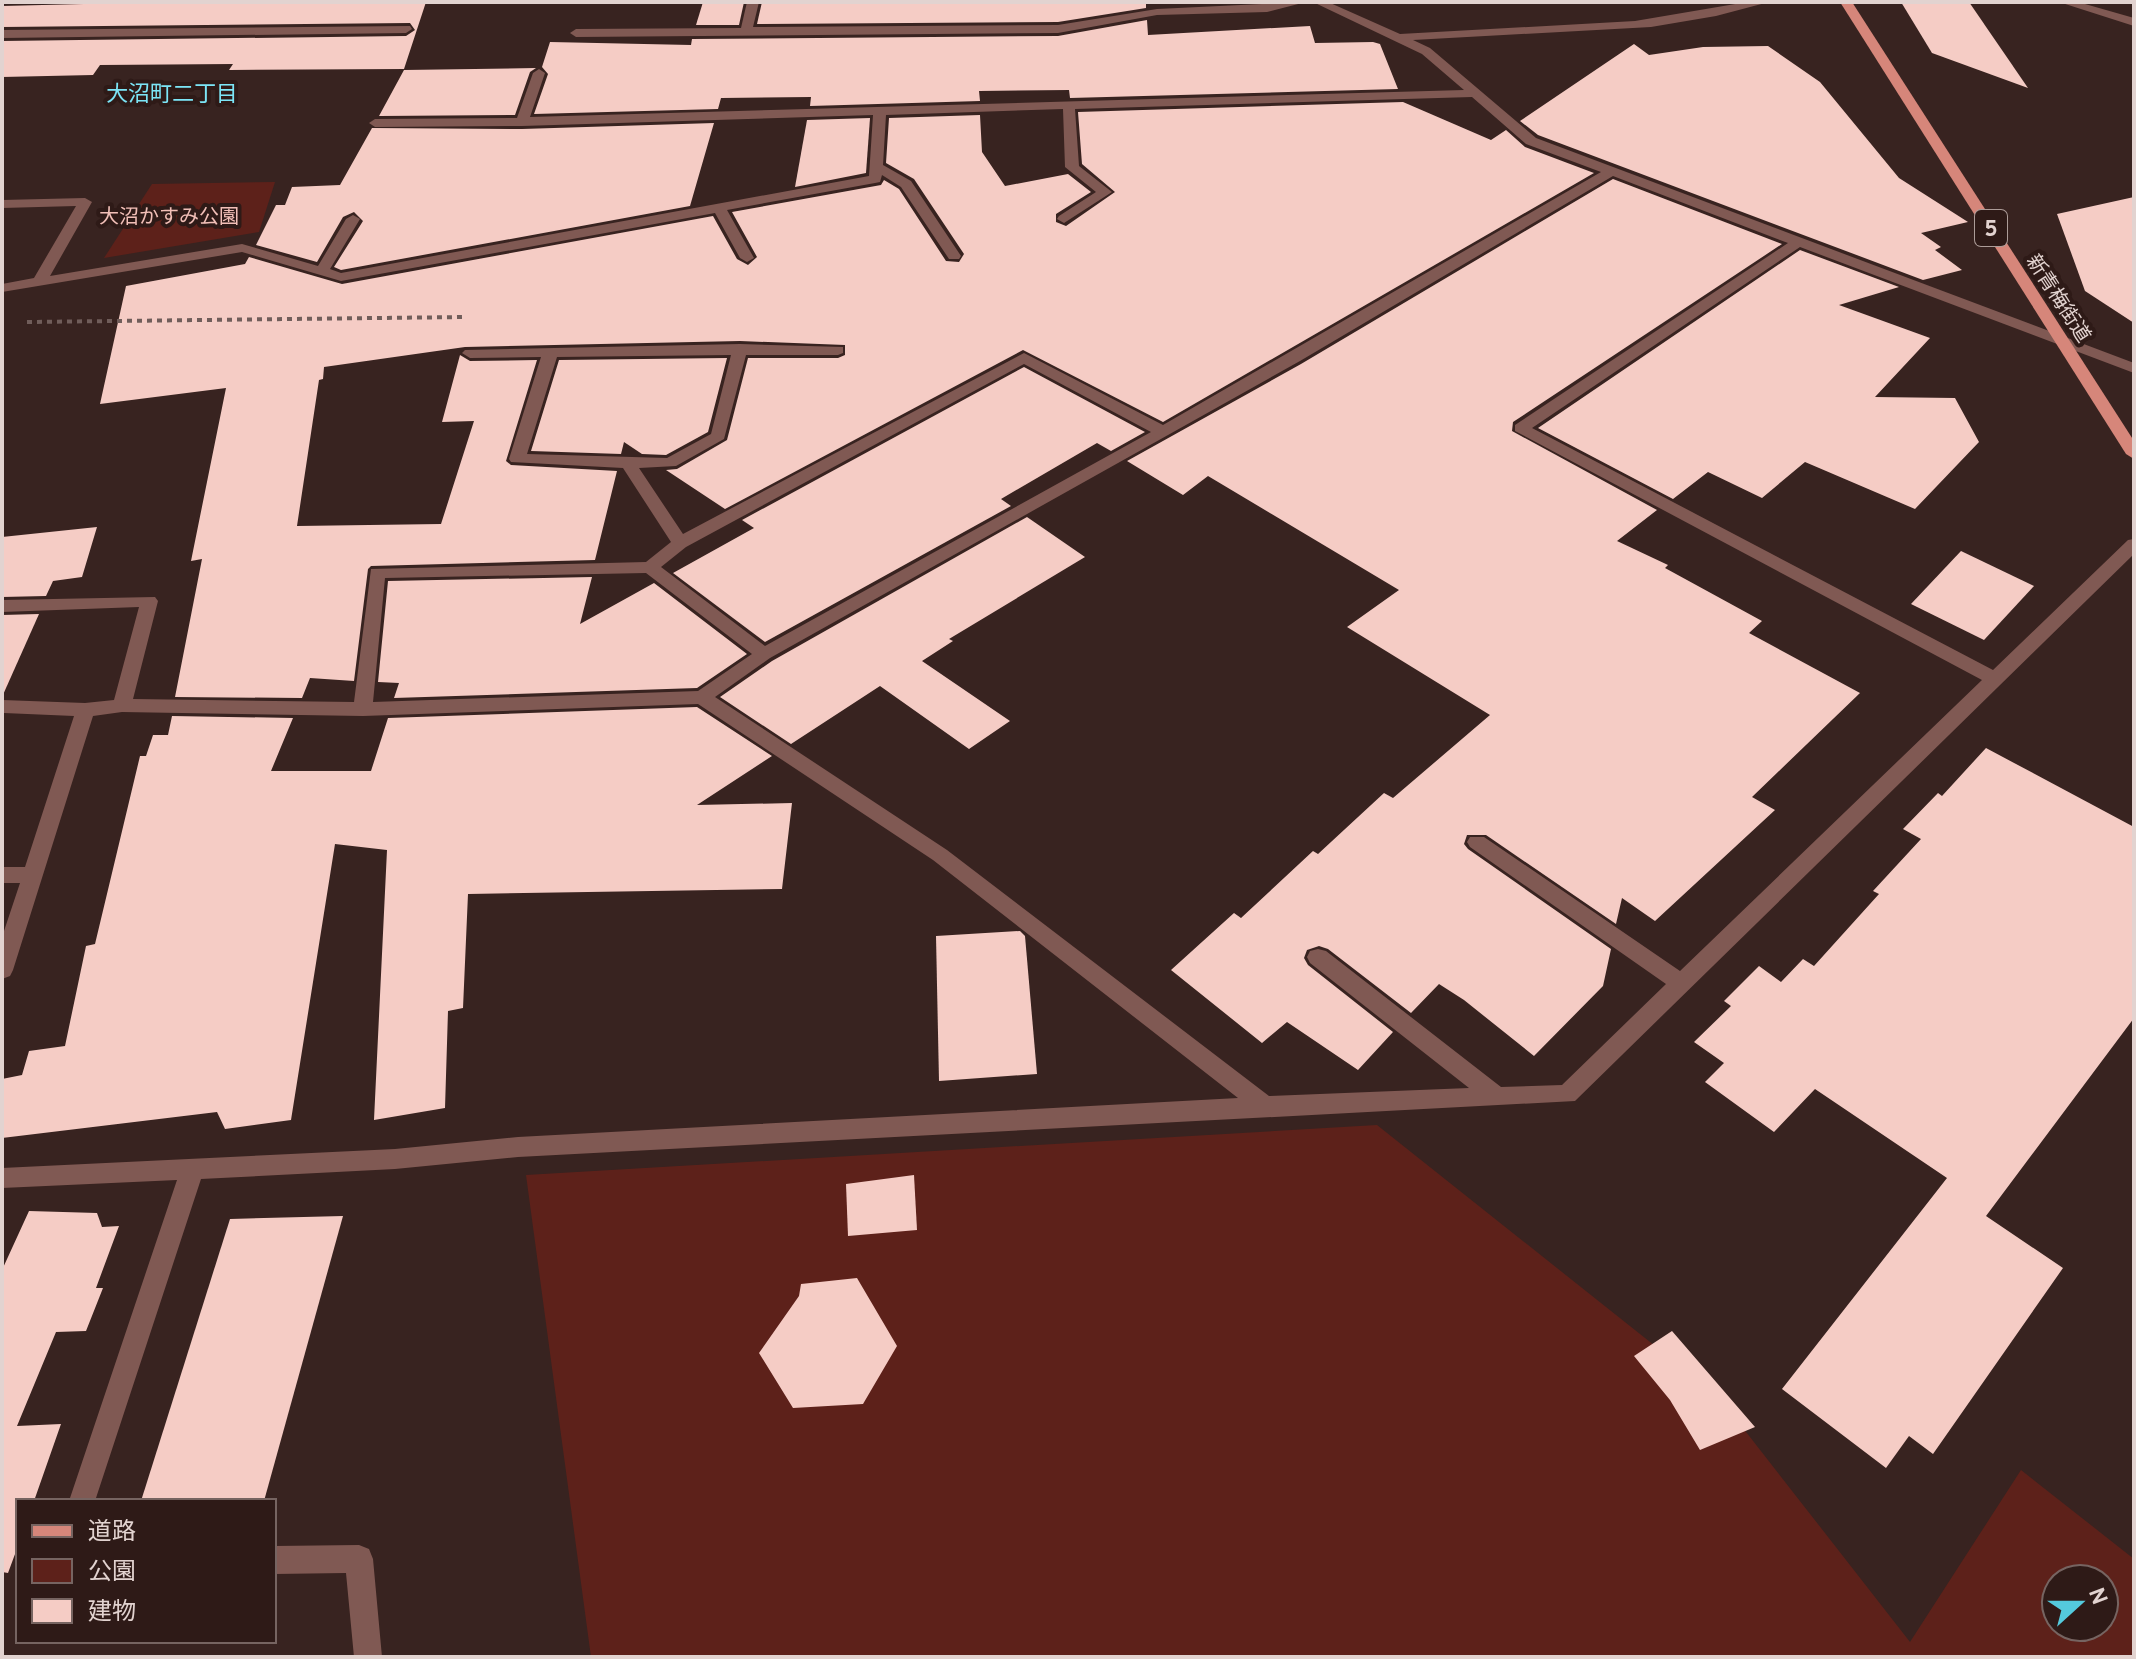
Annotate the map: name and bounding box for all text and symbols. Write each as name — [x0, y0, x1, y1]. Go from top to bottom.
district label: 大沼町二丁目 — [106, 82, 238, 109]
park label: 大沼かすみ公園 — [99, 205, 239, 231]
road number: 5 — [1975, 210, 2007, 246]
street label: 新青梅街道 — [2019, 250, 2095, 348]
legend — [16, 1499, 276, 1643]
text: 道路 — [88, 1518, 136, 1548]
text: 公園 — [88, 1558, 136, 1588]
north arrow — [2040, 1563, 2120, 1643]
text: N — [2081, 1585, 2112, 1609]
text: 建物 — [88, 1598, 136, 1628]

